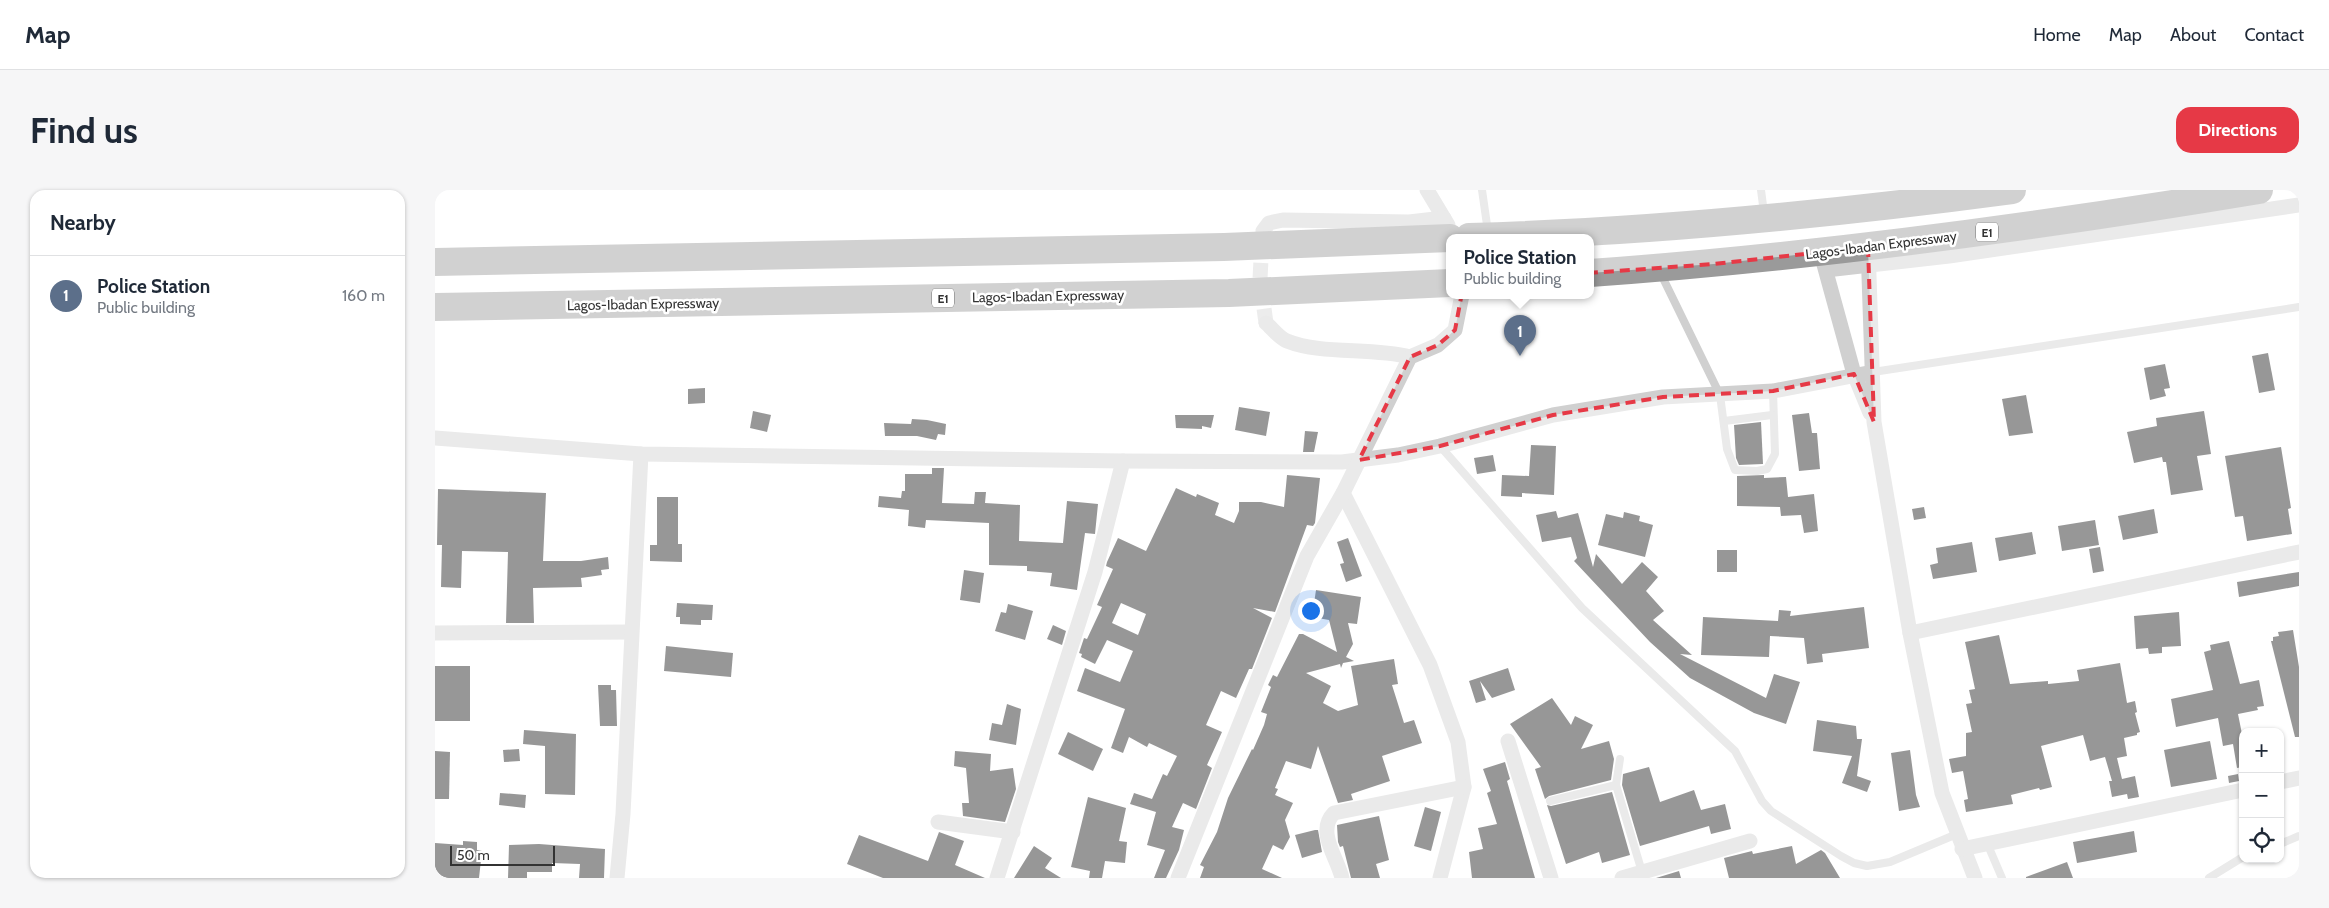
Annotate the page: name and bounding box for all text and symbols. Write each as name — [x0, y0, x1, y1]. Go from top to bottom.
text: Map — [25, 20, 71, 49]
text: Home — [2033, 24, 2081, 46]
text: Map — [2109, 24, 2142, 46]
text: About — [2170, 24, 2216, 46]
text: Contact — [2244, 24, 2304, 46]
button: Directions — [2176, 107, 2299, 153]
text: Find us — [30, 109, 138, 152]
text: Nearby — [50, 210, 116, 235]
road number: E1 — [1976, 222, 1998, 242]
street label: Lagos-Ibadan Expressway — [1804, 227, 1958, 263]
popup — [1446, 234, 1594, 299]
text: Police Station — [1463, 246, 1577, 269]
text: Public building — [1463, 269, 1561, 288]
text: Police Station — [97, 275, 210, 298]
text: 1 — [63, 286, 69, 305]
text: 160 m — [342, 286, 385, 305]
street label: Lagos-Ibadan Expressway — [972, 286, 1124, 306]
road number: E1 — [932, 289, 954, 308]
street label: Lagos-Ibadan Expressway — [567, 294, 719, 314]
text: Public building — [97, 298, 195, 317]
pin: 1 — [1504, 315, 1536, 356]
your location — [1298, 598, 1324, 624]
map controls — [2239, 728, 2284, 863]
button: + — [2239, 728, 2284, 773]
button: − — [2239, 773, 2284, 818]
button: locate — [2239, 818, 2284, 863]
scale bar — [450, 843, 555, 866]
text: 50 m — [457, 846, 490, 864]

